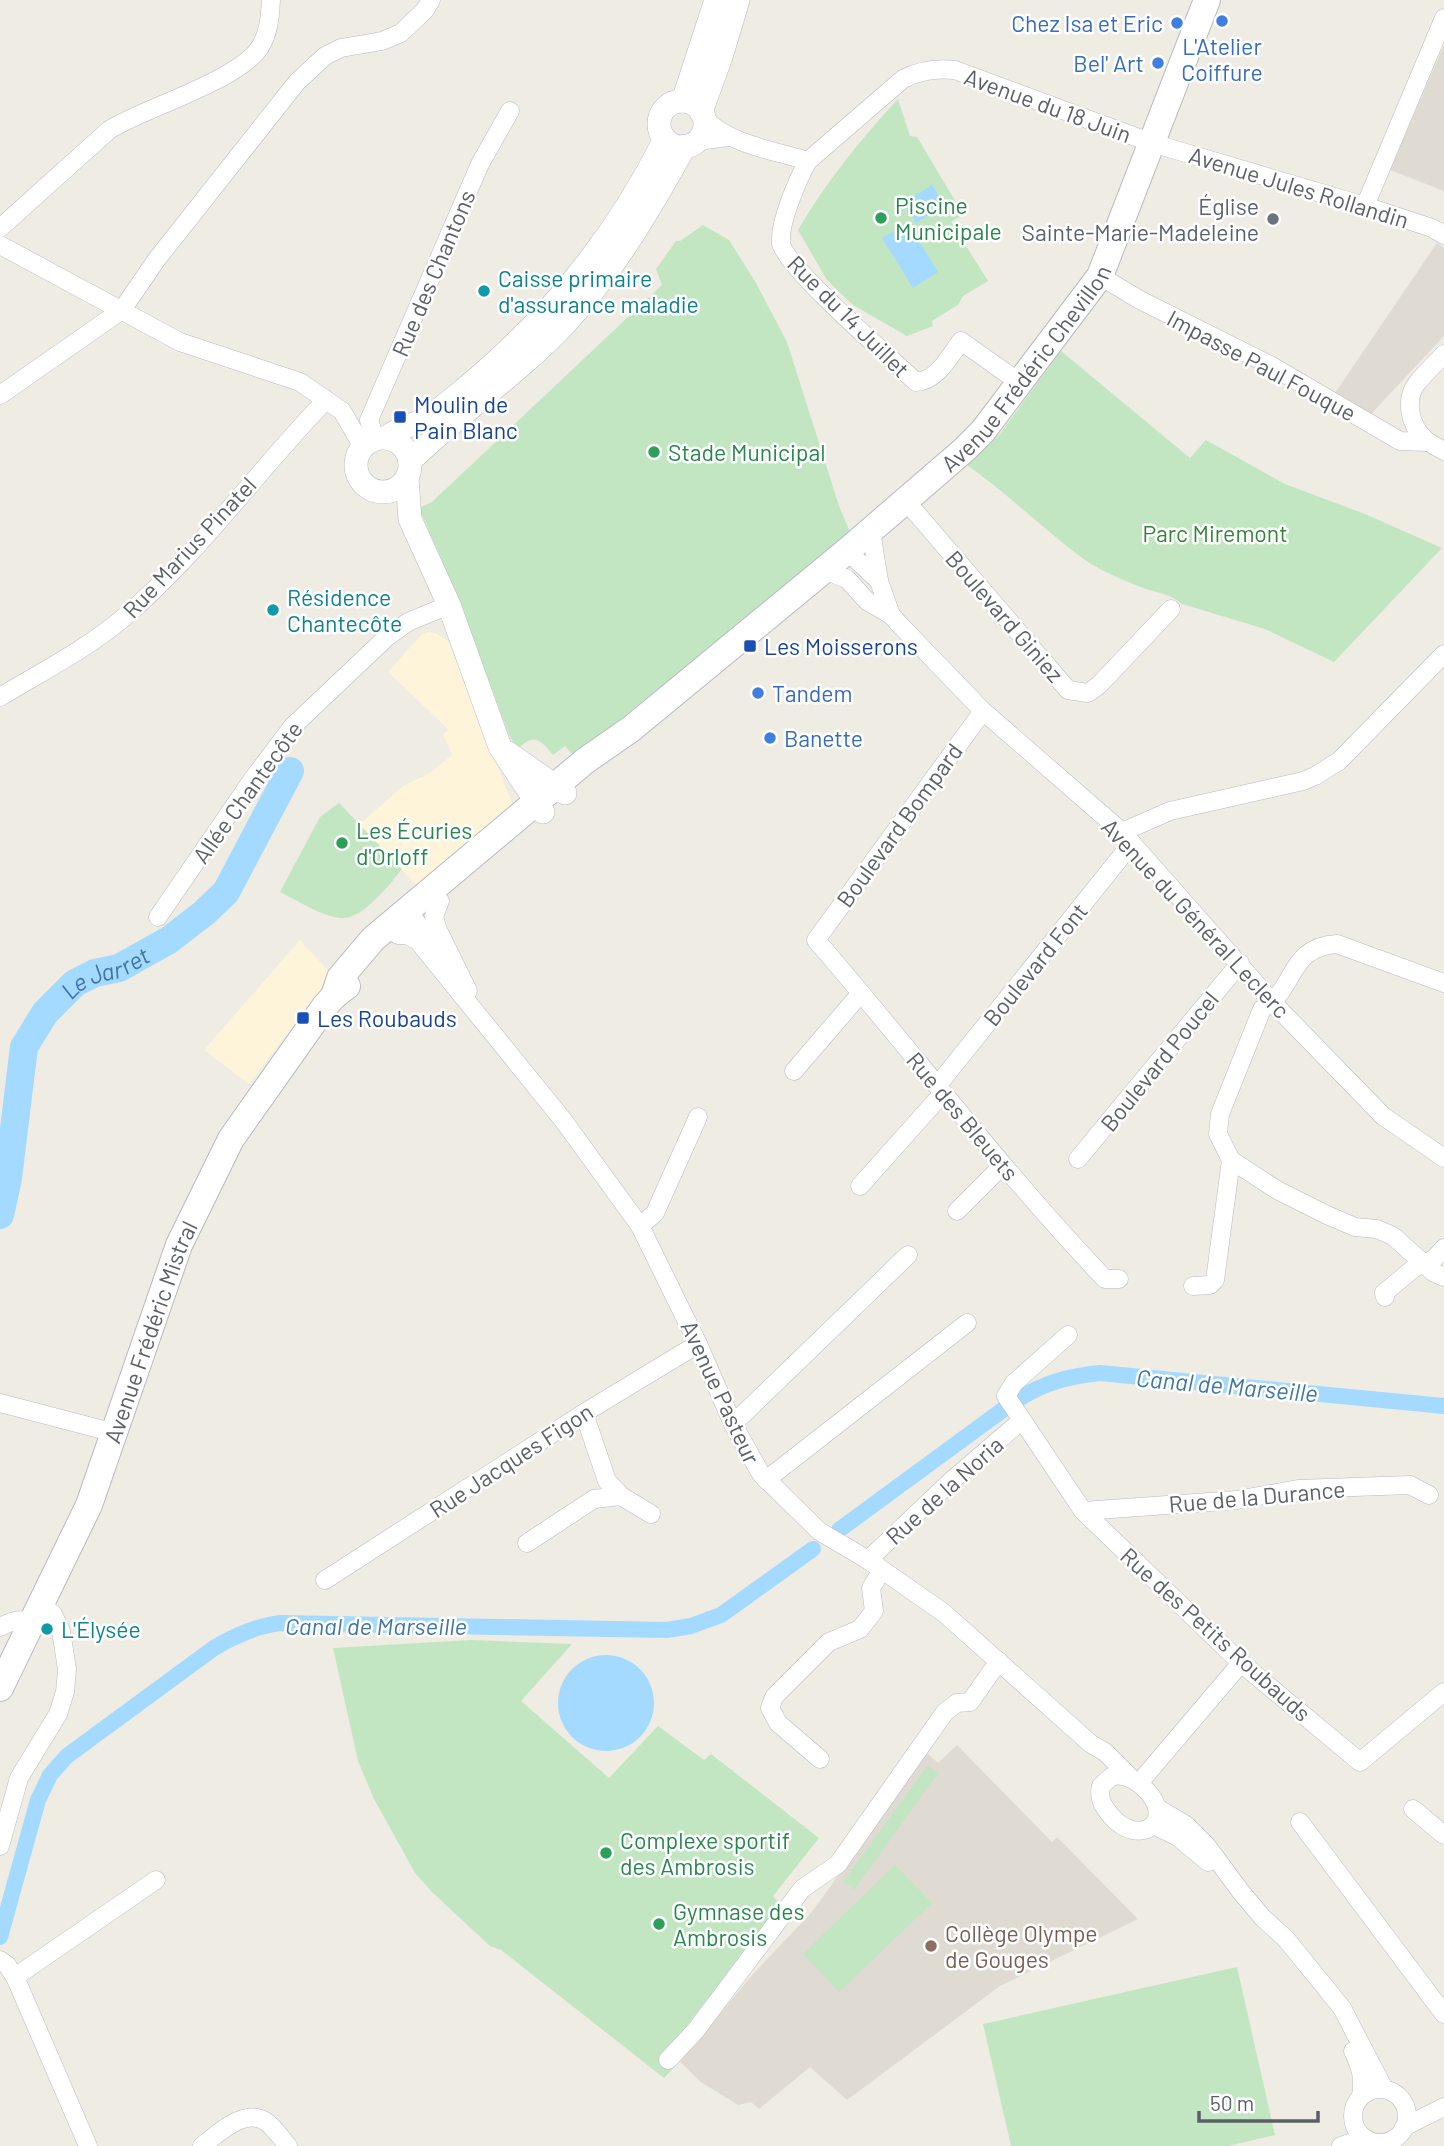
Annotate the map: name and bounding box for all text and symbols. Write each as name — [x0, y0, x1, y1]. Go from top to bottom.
place label: Chez Isa et Eric — [1011, 9, 1163, 37]
marker: L'Atelier Coiffure — [1214, 13, 1230, 29]
marker: Chez Isa et Eric — [1169, 15, 1185, 31]
place label: L'Atelier Coiffure — [1181, 32, 1263, 86]
place label: Bel' Art — [1073, 49, 1144, 77]
marker: Bel' Art — [1150, 55, 1166, 71]
street label: Avenue du 18 Juin — [961, 62, 1135, 148]
street label: Avenue Jules Rollandin — [1186, 140, 1412, 234]
street label: Rue des Chantons — [385, 186, 481, 360]
place label: Piscine Municipale — [895, 191, 1002, 245]
place label: Église Sainte-Marie-Madeleine — [1022, 192, 1259, 246]
marker: Piscine Municipale — [873, 210, 889, 226]
marker: Église Sainte-Marie-Madeleine — [1265, 211, 1281, 227]
street label: Rue du 14 Juillet — [782, 249, 916, 383]
street label: Avenue Frédéric Chevillon — [935, 261, 1117, 478]
place label: Caisse primaire d'assurance maladie — [498, 264, 699, 318]
marker: Caisse primaire d'assurance maladie — [476, 283, 492, 299]
street label: Impasse Paul Fouque — [1163, 303, 1361, 427]
place label: Moulin de Pain Blanc — [414, 390, 518, 444]
marker: Moulin de Pain Blanc — [392, 409, 408, 425]
place label: Stade Municipal — [668, 438, 826, 466]
marker: Stade Municipal — [646, 444, 662, 460]
street label: Rue Marius Pinatel — [116, 471, 262, 623]
park label: Parc Miremont — [1142, 519, 1288, 547]
street label: Boulevard Giniez — [940, 545, 1070, 687]
place label: Résidence Chantecôte — [287, 583, 402, 637]
marker: Résidence Chantecôte — [265, 602, 281, 618]
place label: Les Moisserons — [764, 632, 918, 660]
marker: Les Moisserons — [742, 638, 758, 654]
place label: Tandem — [772, 679, 853, 707]
marker: Tandem — [750, 685, 766, 701]
street label: Allée Chantecôte — [186, 715, 308, 869]
place label: Banette — [784, 724, 863, 752]
marker: Banette — [762, 730, 778, 746]
street label: Boulevard Bompard — [830, 738, 968, 912]
street label: Avenue du Général Leclerc — [1096, 812, 1296, 1024]
place label: Les Écuries d'Orloff — [356, 816, 472, 870]
marker: Les Écuries d'Orloff — [334, 835, 350, 851]
street label: Boulevard Font — [977, 897, 1093, 1031]
water label: Le Jarret — [54, 939, 154, 1004]
street label: Boulevard Poucel — [1094, 985, 1224, 1137]
place label: Les Roubauds — [317, 1004, 457, 1032]
marker: Les Roubauds — [295, 1010, 311, 1026]
street label: Rue des Bleuets — [901, 1046, 1025, 1186]
street label: Avenue Frédéric Mistral — [98, 1216, 203, 1447]
street label: Avenue Pasteur — [676, 1316, 767, 1469]
water label: Canal de Marseille — [1135, 1363, 1319, 1407]
street label: Rue Jacques Figon — [424, 1397, 598, 1523]
street label: Rue de la Noria — [879, 1430, 1009, 1550]
street label: Rue de la Durance — [1168, 1474, 1346, 1518]
street label: Rue des Petits Roubauds — [1115, 1541, 1317, 1727]
water label: Canal de Marseille — [285, 1611, 467, 1640]
place label: L'Élysée — [61, 1615, 141, 1643]
marker: L'Élysée — [39, 1621, 55, 1637]
place label: Complexe sportif des Ambrosis — [620, 1826, 790, 1880]
marker: Complexe sportif des Ambrosis — [598, 1845, 614, 1861]
place label: Gymnase des Ambrosis — [673, 1897, 804, 1951]
marker: Gymnase des Ambrosis — [651, 1916, 667, 1932]
place label: Collège Olympe de Gouges — [945, 1919, 1098, 1973]
marker: Collège Olympe de Gouges — [923, 1938, 939, 1954]
scale bar — [1199, 2080, 1318, 2124]
text: 50 m — [1210, 2090, 1254, 2115]

